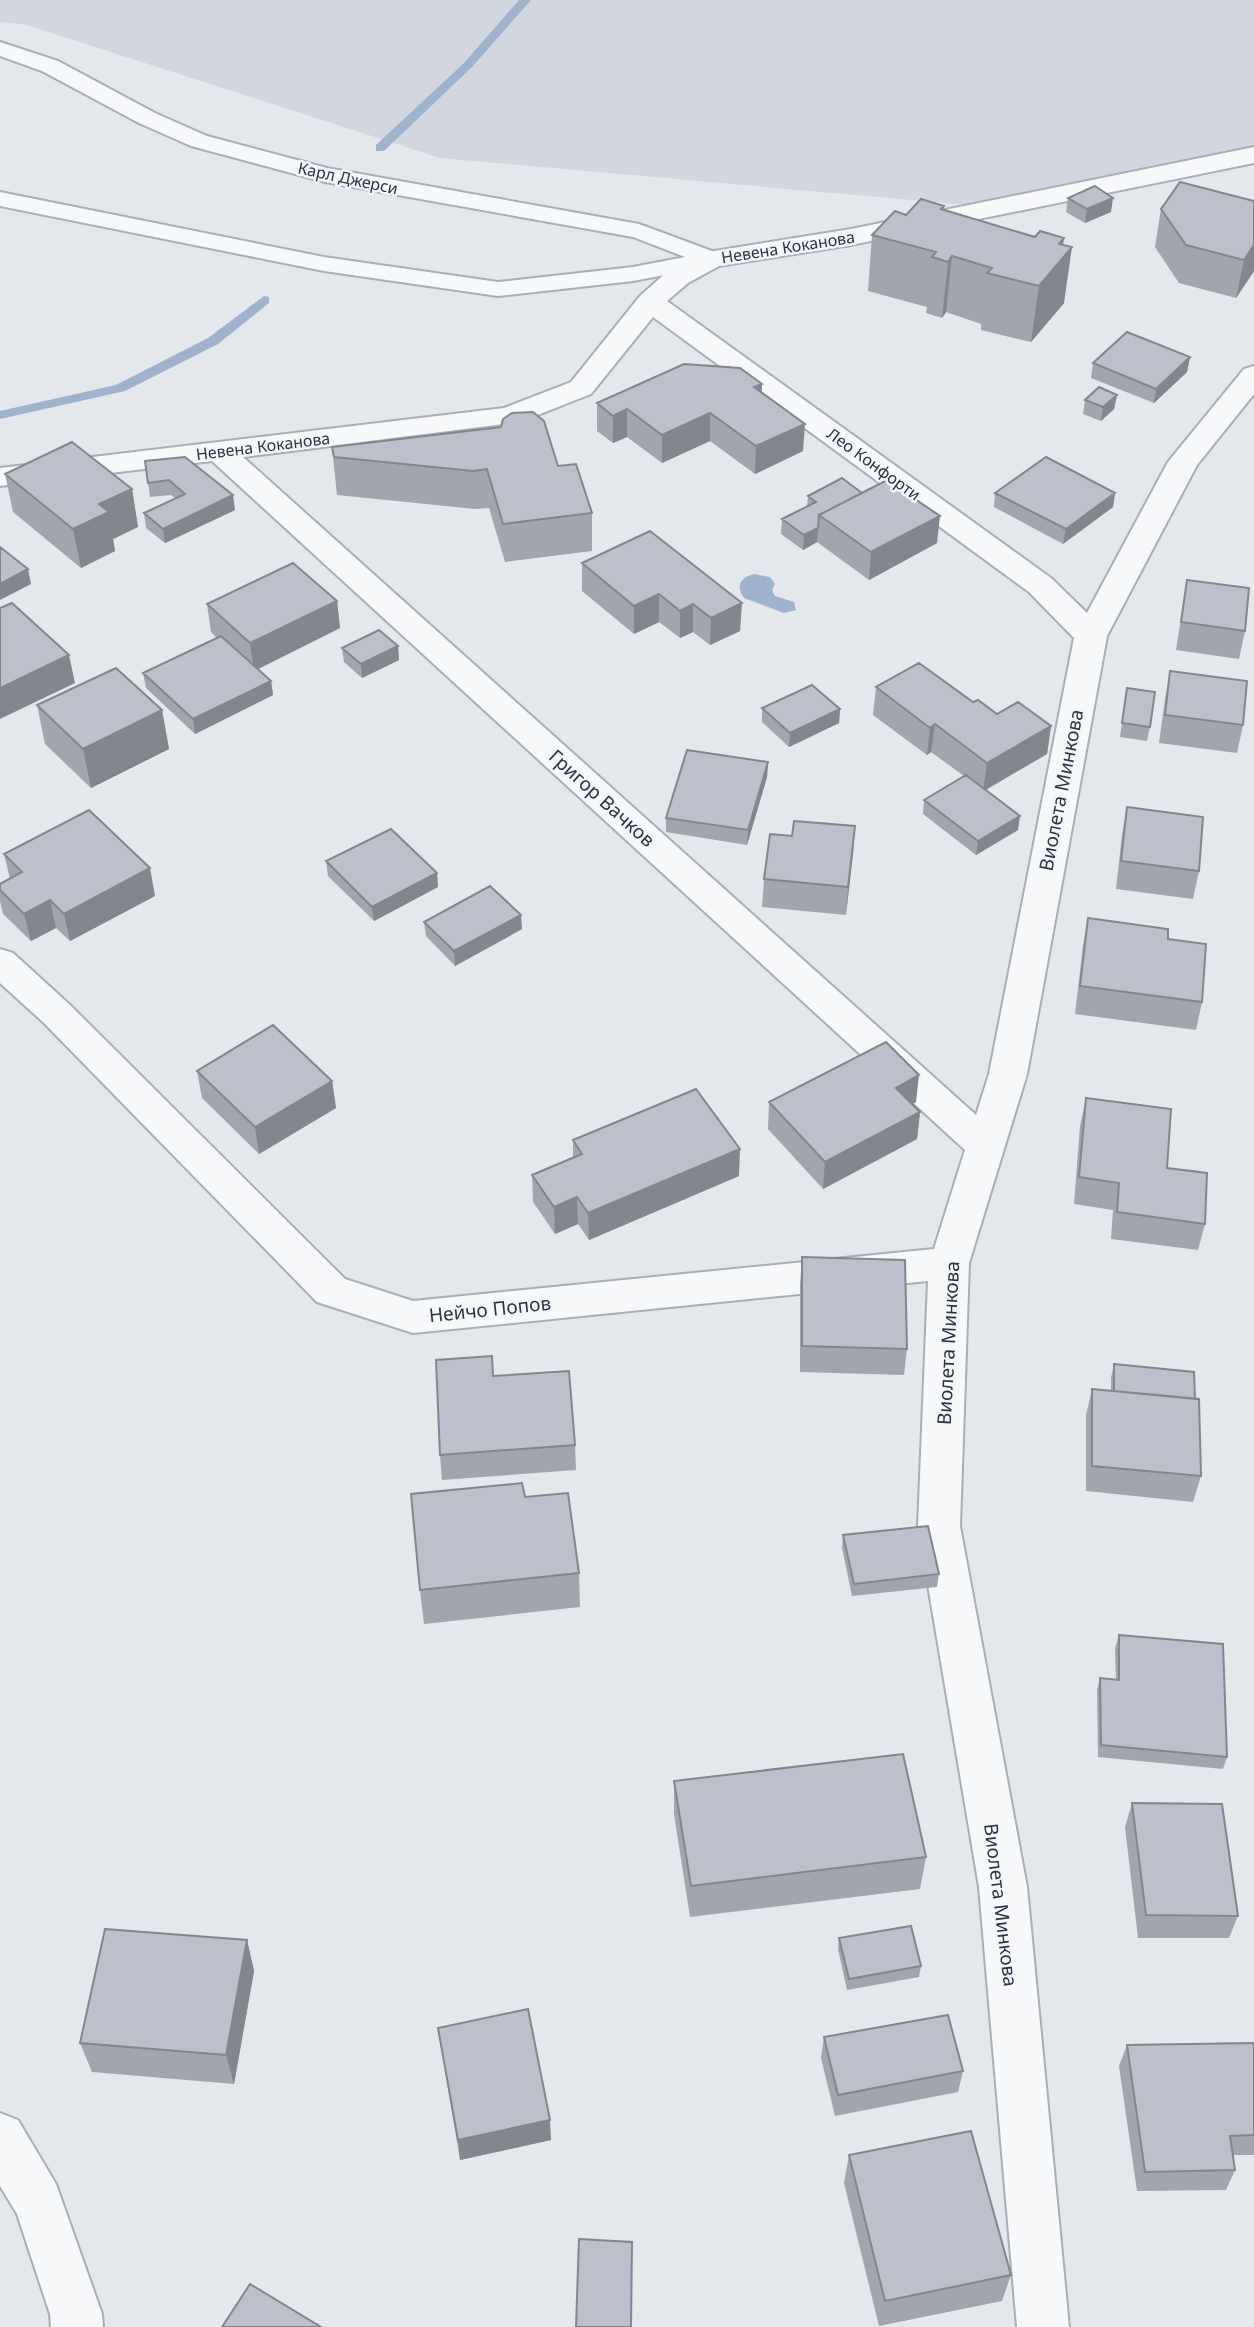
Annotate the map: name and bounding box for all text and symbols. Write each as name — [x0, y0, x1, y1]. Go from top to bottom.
street label: Карл Джерси — [296, 157, 400, 199]
street label: Невена Коканова — [720, 226, 856, 268]
street label: Лео Конфорти — [823, 423, 925, 505]
street label: Невена Коканова — [195, 427, 331, 465]
street label: Виолета Минкова — [1033, 707, 1089, 873]
street label: Григор Вачков — [543, 743, 661, 853]
street label: Виолета Минкова — [931, 1260, 965, 1426]
street label: Нейчо Попов — [428, 1290, 552, 1328]
street label: Виолета Минкова — [978, 1822, 1024, 1988]

